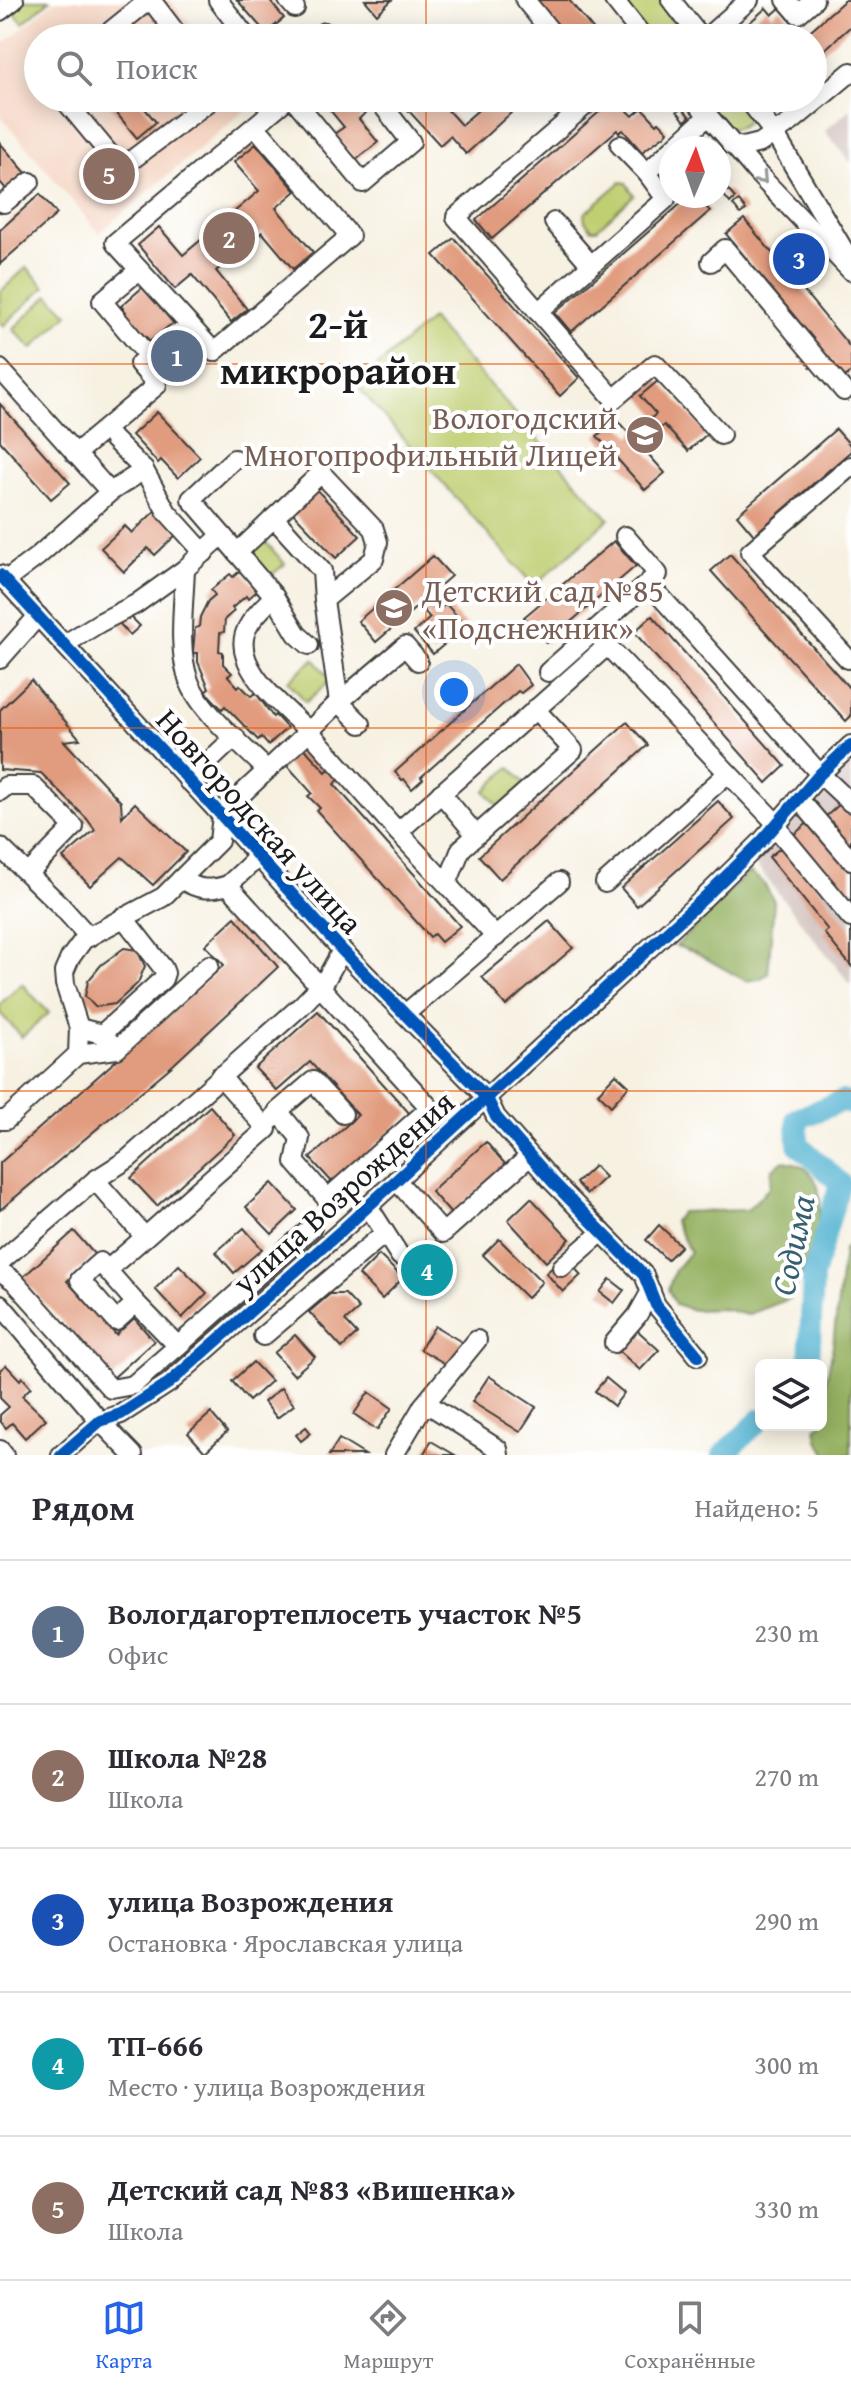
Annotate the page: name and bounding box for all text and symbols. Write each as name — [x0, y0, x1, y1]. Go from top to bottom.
search box — [24, 24, 827, 112]
icon: search — [52, 46, 96, 90]
text: Поиск — [116, 46, 198, 90]
north arrow — [659, 136, 731, 208]
pin: 5 — [83, 144, 135, 204]
one-way arrow — [752, 169, 766, 184]
pin: 2 — [203, 208, 255, 268]
pin: 3 — [773, 229, 825, 289]
district label: 2-й микрорайон — [220, 294, 456, 399]
pin: 1 — [151, 326, 203, 386]
place label: Вологодский Многопрофильный Лицей — [244, 394, 617, 478]
school or university icon: Вологодский Многопрофильный Лицей — [624, 414, 666, 456]
place label: Детский сад №85 «Подснежник» — [421, 567, 664, 651]
school or university icon: Детский сад №85 «Подснежник» — [373, 587, 415, 629]
your location — [434, 672, 474, 712]
street label: Новгородская улица — [146, 698, 375, 945]
street label: улица Возрождения — [221, 1079, 465, 1305]
water label: Содима — [758, 1190, 827, 1300]
pin: 4 — [401, 1240, 453, 1300]
map controls — [755, 1359, 827, 1431]
button: layers — [755, 1359, 827, 1431]
text: Рядом — [32, 1483, 135, 1532]
text: Найдено: 5 — [695, 1488, 819, 1527]
text: Вологдагортеплосеть участок №5 — [108, 1591, 582, 1635]
text: 1 — [51, 1613, 65, 1652]
text: 230 m — [754, 1613, 819, 1652]
text: Офис — [108, 1635, 168, 1674]
text: Школа №28 — [108, 1735, 267, 1779]
text: 2 — [51, 1757, 65, 1796]
text: 270 m — [754, 1757, 819, 1796]
text: Школа — [108, 1779, 183, 1818]
text: улица Возрождения — [108, 1879, 393, 1923]
text: 3 — [51, 1901, 65, 1940]
text: 290 m — [754, 1901, 819, 1940]
text: Остановка · Ярославская улица — [108, 1923, 463, 1962]
text: ТП-666 — [108, 2023, 203, 2067]
text: 4 — [51, 2045, 65, 2084]
text: 300 m — [754, 2045, 819, 2084]
text: Место · улица Возрождения — [108, 2067, 425, 2106]
text: Детский сад №83 «Вишенка» — [108, 2167, 515, 2211]
text: 5 — [51, 2189, 65, 2228]
text: 330 m — [754, 2189, 819, 2228]
text: Школа — [108, 2211, 183, 2250]
tab: Карта — [95, 2296, 152, 2376]
tab: Маршрут — [343, 2296, 433, 2376]
tab: Сохранённые — [624, 2296, 755, 2376]

